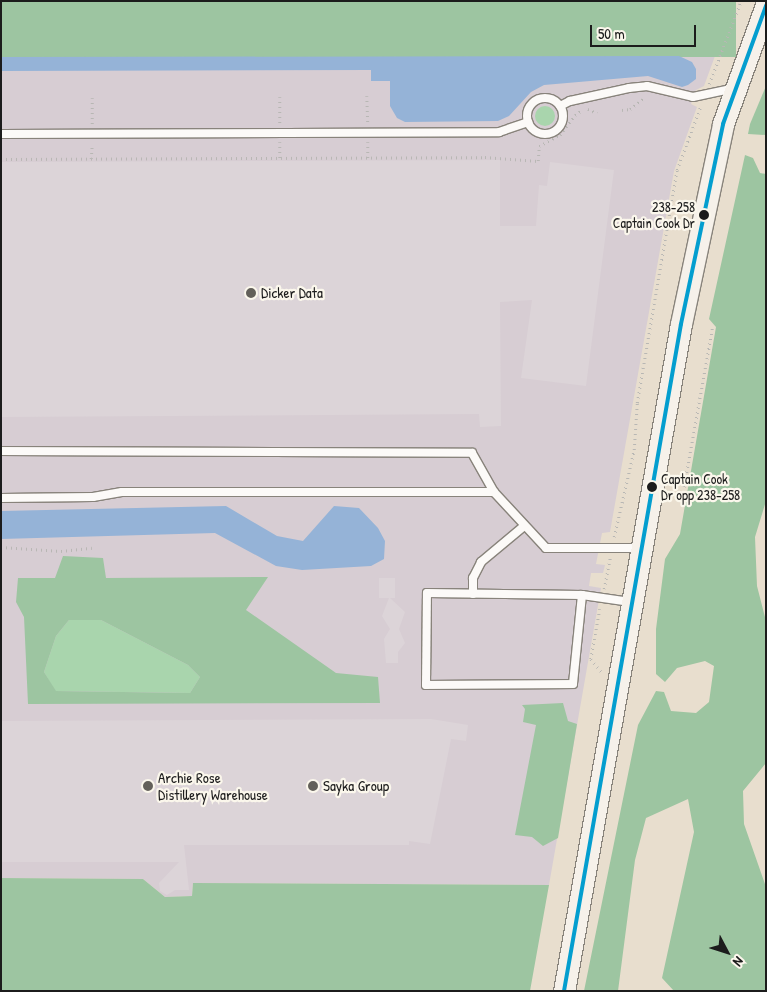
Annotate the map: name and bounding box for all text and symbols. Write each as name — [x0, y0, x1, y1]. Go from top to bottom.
scale bar — [592, 15, 698, 47]
text: 50 m — [598, 23, 625, 44]
place label: 238-258 Captain Cook Dr — [613, 199, 695, 232]
marker: 238-258 Captain Cook Dr — [699, 210, 709, 220]
place label: Dicker Data — [261, 284, 323, 302]
marker: Dicker Data — [245, 287, 257, 299]
place label: Captain Cook Dr opp 238-258 — [661, 471, 740, 504]
marker: Captain Cook Dr opp 238-258 — [647, 482, 657, 492]
place label: Archie Rose Distillery Warehouse — [158, 768, 268, 803]
place label: Sayka Group — [323, 777, 389, 795]
marker: Archie Rose Distillery Warehouse — [142, 780, 154, 792]
marker: Sayka Group — [307, 780, 319, 792]
north arrow — [702, 927, 752, 977]
text: N — [729, 953, 749, 971]

